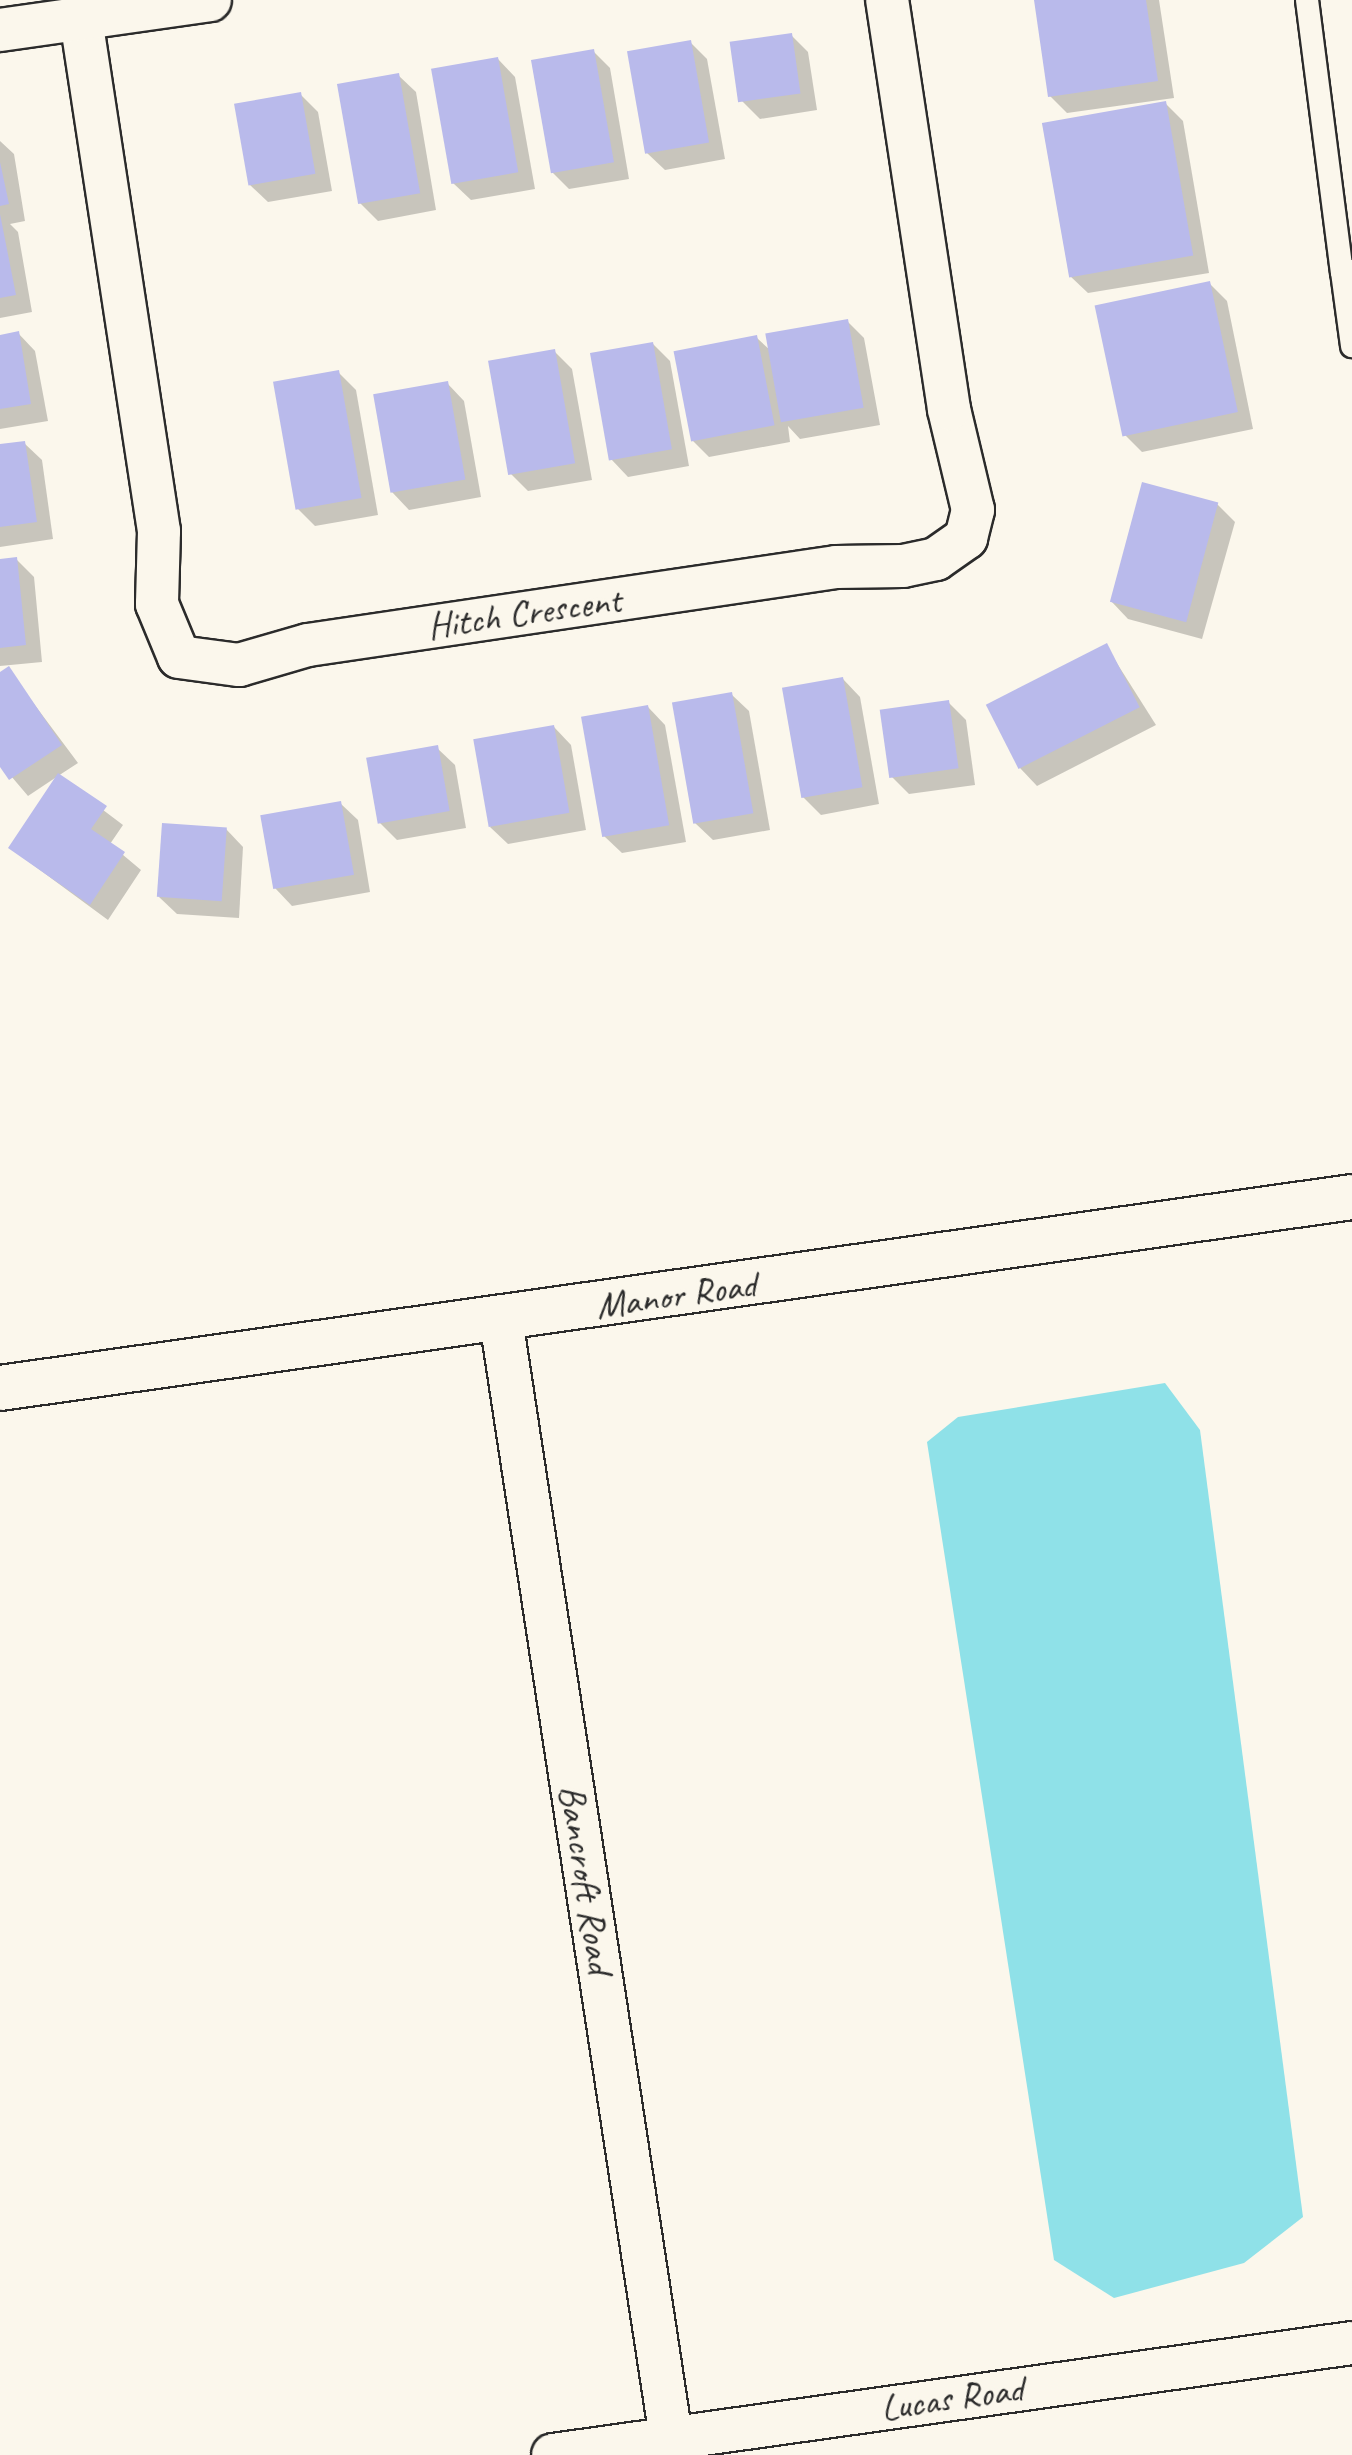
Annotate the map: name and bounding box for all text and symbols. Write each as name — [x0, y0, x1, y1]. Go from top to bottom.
street label: Hitch Crescent — [425, 577, 623, 649]
street label: Manor Road — [593, 1261, 759, 1329]
street label: Bancroft Road — [549, 1782, 623, 1976]
street label: Lucas Road — [878, 2365, 1026, 2431]

